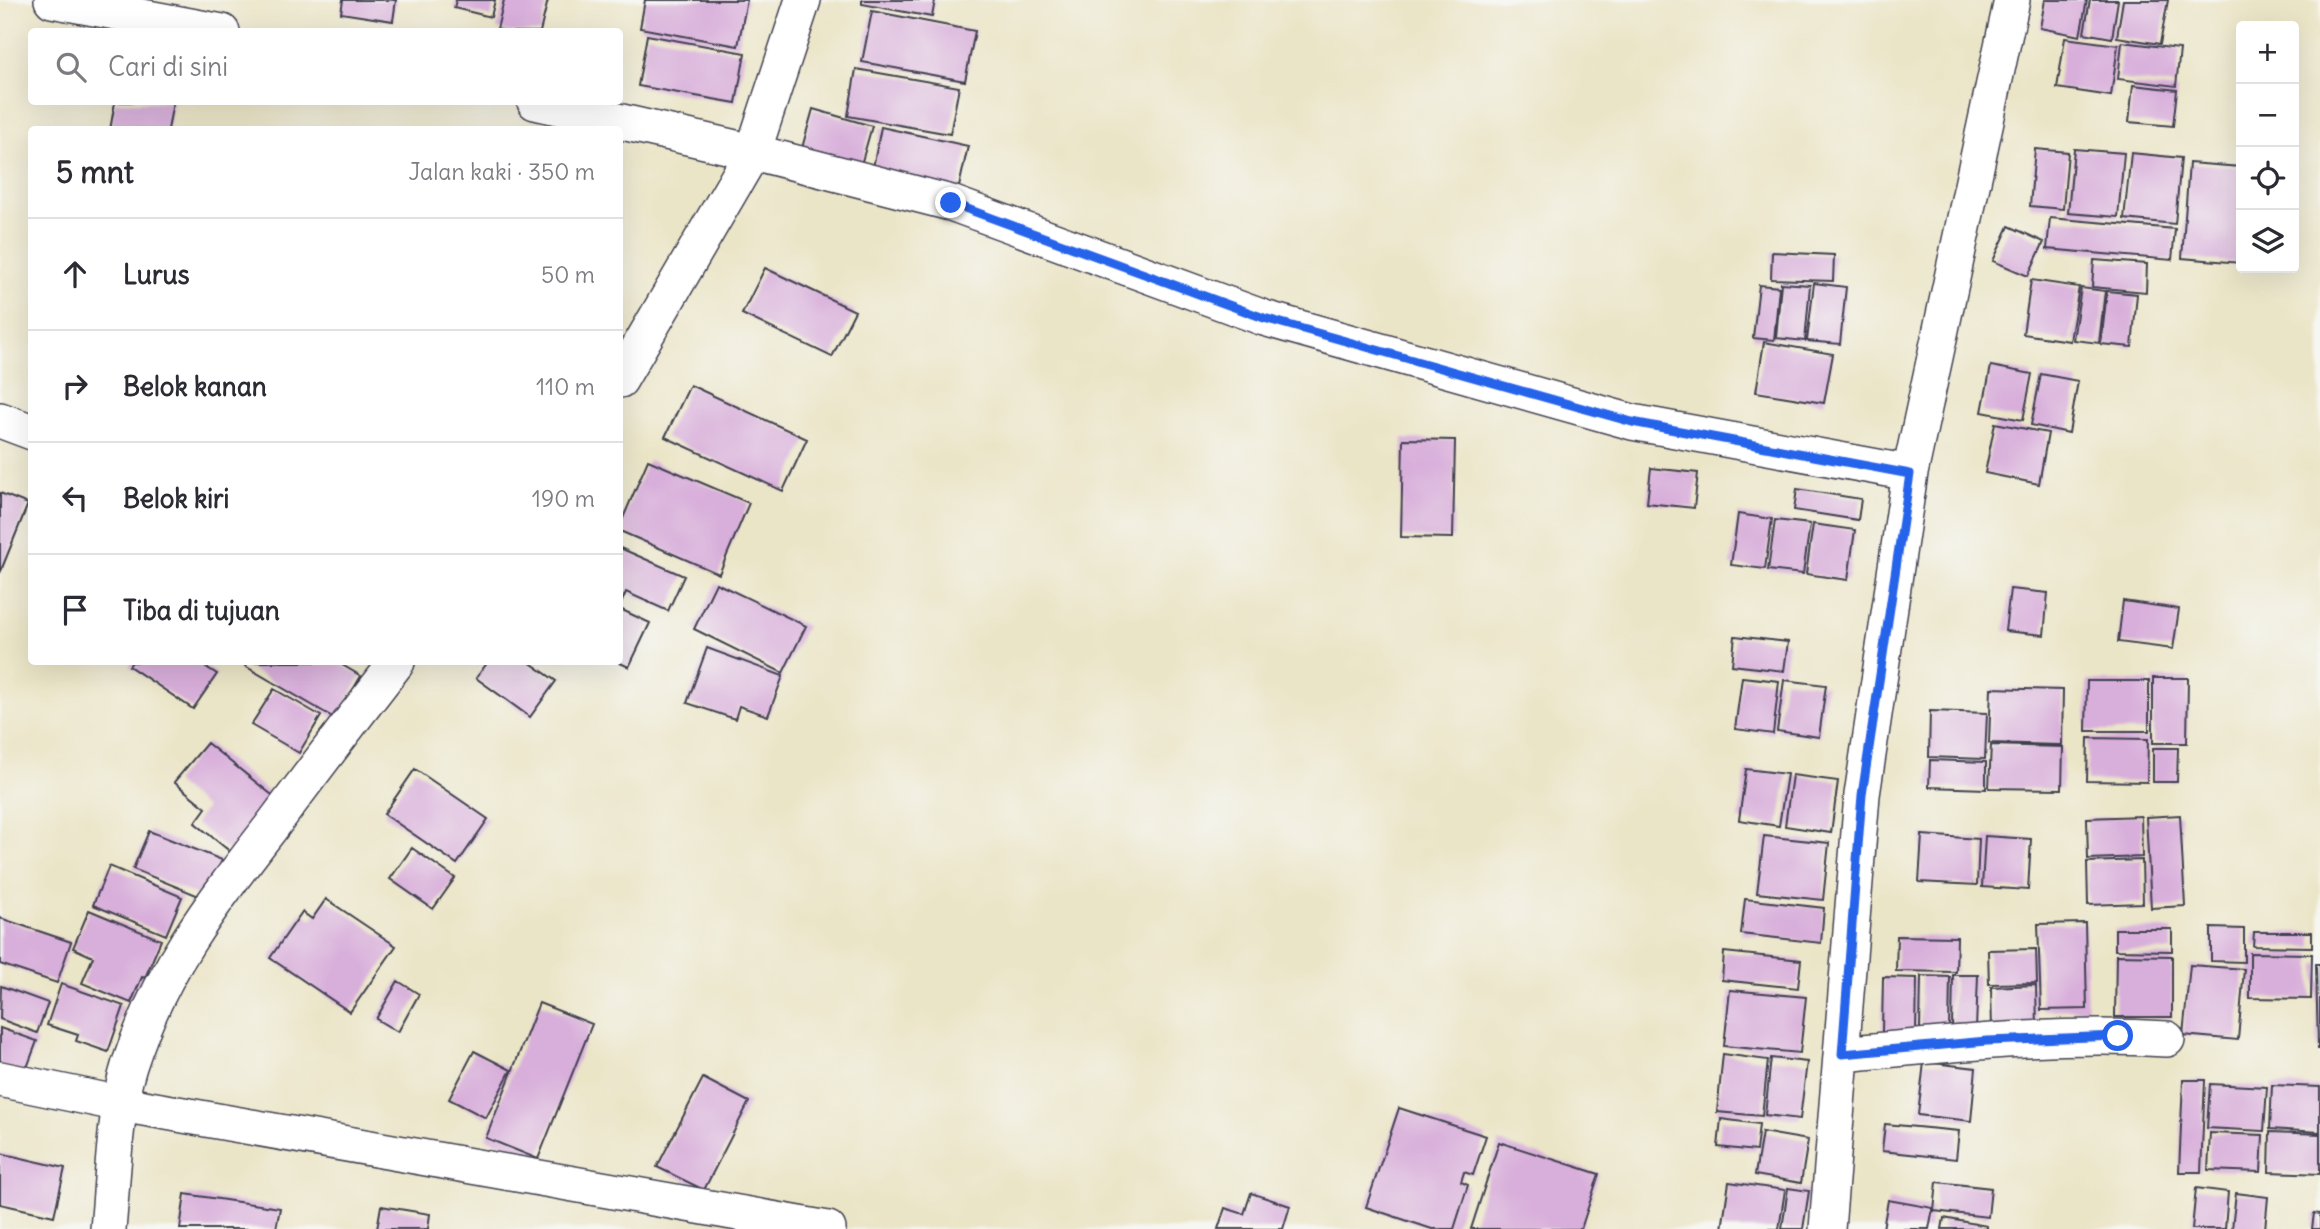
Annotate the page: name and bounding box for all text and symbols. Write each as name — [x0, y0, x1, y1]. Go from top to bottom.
map controls — [2236, 21, 2299, 273]
button: + — [2236, 21, 2299, 84]
search box — [28, 28, 623, 105]
icon: search — [52, 48, 90, 86]
text: Cari di sini — [108, 50, 228, 83]
button: − — [2236, 84, 2299, 147]
button: locate — [2236, 147, 2299, 210]
text: 5 mnt — [56, 153, 134, 191]
text: Jalan kaki · 350 m — [408, 157, 595, 186]
route end — [935, 187, 966, 218]
button: layers — [2236, 210, 2299, 273]
icon: ahead — [56, 255, 94, 293]
text: Lurus — [123, 258, 190, 291]
text: 50 m — [541, 260, 595, 289]
icon: right — [56, 367, 94, 405]
text: Belok kanan — [123, 370, 267, 403]
text: 110 m — [536, 372, 595, 401]
icon: left — [56, 479, 94, 517]
text: Belok kiri — [123, 482, 229, 515]
text: 190 m — [532, 484, 595, 513]
icon: arrive — [56, 591, 94, 629]
text: Tiba di tujuan — [123, 594, 280, 627]
route start — [2102, 1020, 2133, 1051]

